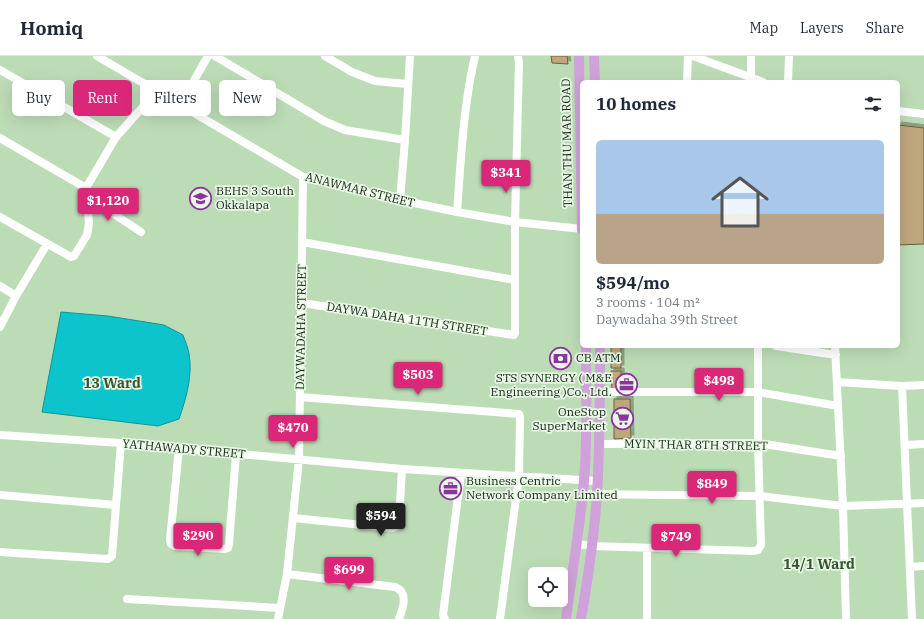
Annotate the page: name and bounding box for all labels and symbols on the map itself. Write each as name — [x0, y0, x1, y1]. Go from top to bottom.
street label: THAN THU MAR ROAD — [558, 78, 575, 208]
pin: $341 — [482, 160, 530, 194]
street label: ANAWMAR STREET — [304, 169, 417, 210]
place label: BEHS 3 South Okkalapa — [216, 183, 294, 212]
school or university icon: BEHS 3 South Okkalapa — [187, 185, 213, 211]
pin: $1,120 — [75, 188, 141, 222]
street label: DAYWADAHA STREET — [292, 264, 309, 390]
street label: DAYWA DAHA 11TH STREET — [325, 298, 489, 339]
bank icon: CB ATM — [547, 345, 573, 371]
place label: CB ATM — [576, 350, 620, 365]
pin: $503 — [394, 362, 442, 396]
pin: $498 — [695, 368, 743, 402]
place label: STS SYNERGY ( M&E Engineering )Co., Ltd. — [491, 370, 612, 399]
office icon: STS SYNERGY ( M&E Engineering )Co., Ltd. — [614, 372, 640, 398]
district label: 13 Ward — [83, 374, 141, 392]
place label: OneStop SuperMarket — [532, 404, 606, 433]
supermarket icon: OneStop SuperMarket — [609, 406, 635, 432]
pin: $470 — [269, 415, 317, 449]
street label: YATHAWADY STREET — [122, 436, 246, 461]
street label: MYIN THAR 8TH STREET — [624, 436, 768, 453]
pin: $849 — [688, 471, 736, 505]
place label: Business Centric Network Company Limited — [466, 473, 618, 502]
office icon: Business Centric Network Company Limited — [437, 475, 463, 501]
pin: $594 — [357, 503, 405, 537]
pin: $290 — [174, 523, 222, 557]
pin: $749 — [652, 524, 700, 558]
district label: 14/1 Ward — [783, 555, 855, 573]
pin: $699 — [325, 557, 373, 591]

